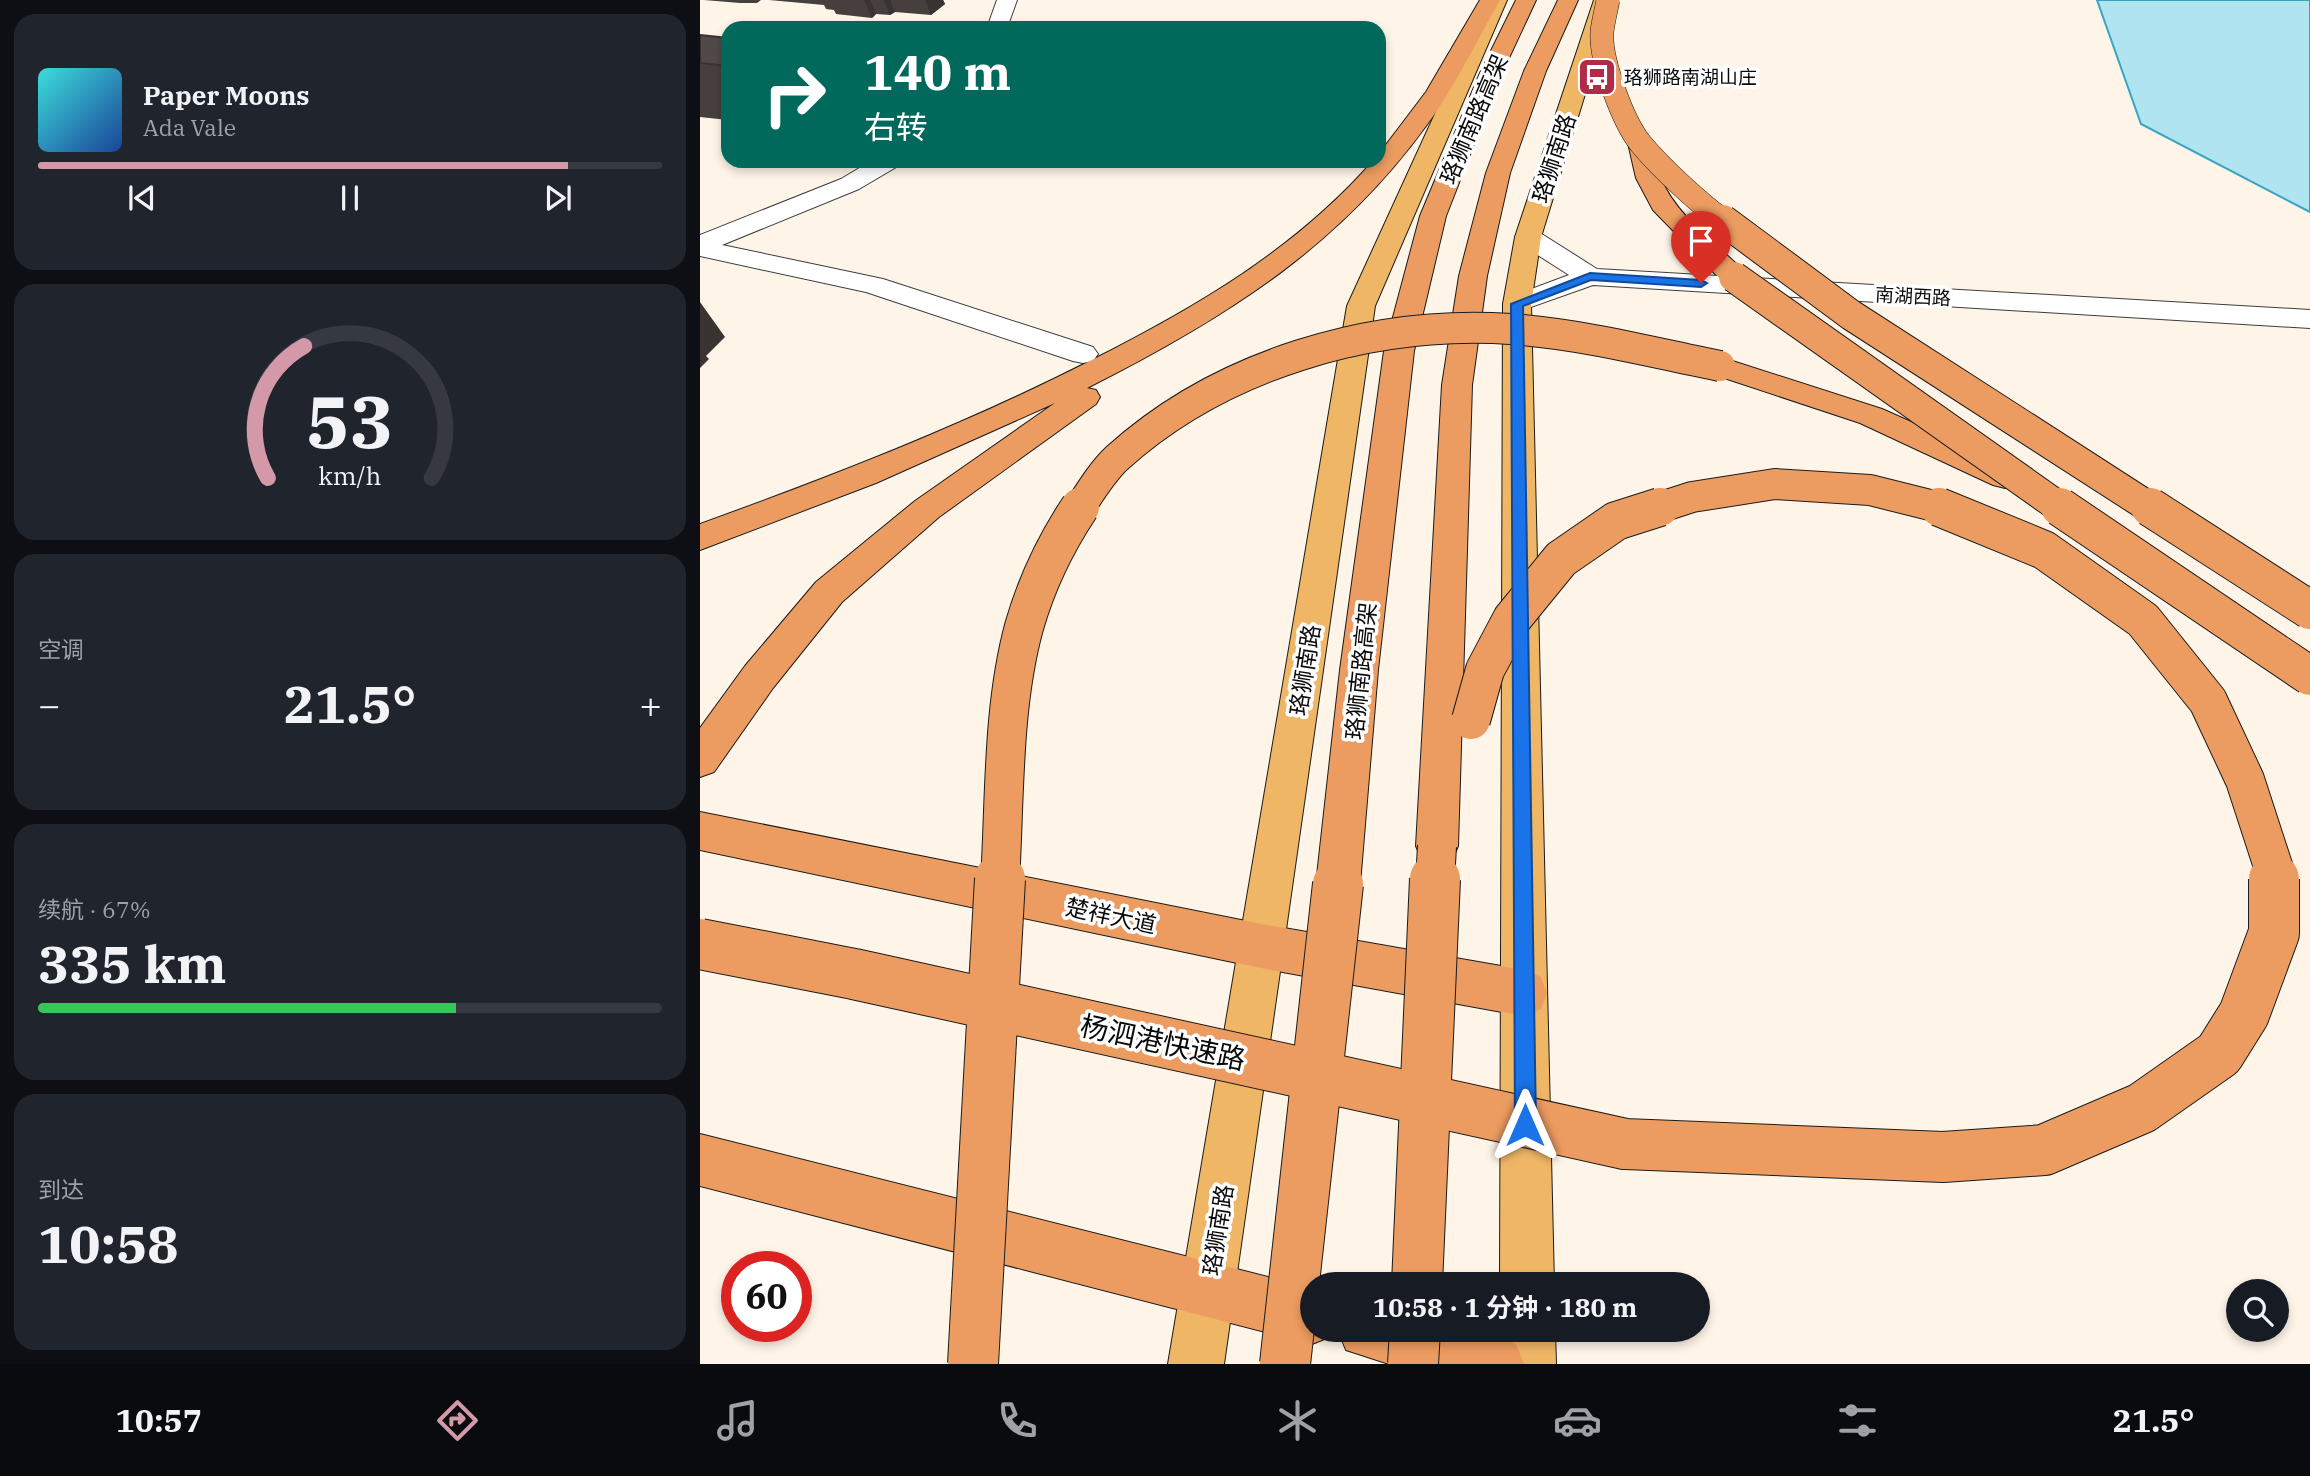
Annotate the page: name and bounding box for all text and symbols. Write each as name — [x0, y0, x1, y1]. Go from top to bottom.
text: 140 m — [864, 40, 1011, 103]
icon: right — [749, 49, 840, 140]
street label: 珞狮南路高架 — [1432, 50, 1514, 188]
bus stop icon: 珞狮路南湖山庄 — [1576, 56, 1618, 98]
place label: 珞狮路南湖山庄 — [1624, 65, 1757, 89]
text: Paper Moons — [143, 78, 310, 112]
text: 右转 — [864, 106, 928, 148]
street label: 珞狮南路 — [1525, 110, 1581, 206]
text: Ada Vale — [143, 112, 236, 142]
icon: previous — [123, 179, 161, 217]
icon: pause — [331, 179, 369, 217]
icon: next — [539, 179, 577, 217]
pin — [1671, 211, 1731, 283]
icon: arrive — [1682, 222, 1720, 260]
street label: 南湖西路 — [1874, 282, 1952, 310]
text: 53 — [306, 373, 394, 468]
text: km/h — [318, 459, 382, 492]
street label: 珞狮南路高架 — [1338, 601, 1382, 741]
street label: 珞狮南路 — [1282, 622, 1326, 718]
text: 空调 — [38, 634, 84, 664]
text: 21.5° — [284, 670, 416, 737]
text: − — [38, 680, 61, 729]
text: + — [639, 680, 662, 729]
street label: 楚祥大道 — [1063, 891, 1159, 939]
text: 续航 · 67% — [38, 894, 151, 924]
text: 335 km — [38, 930, 227, 997]
street label: 杨泗港快速路 — [1077, 1006, 1249, 1078]
position arrow — [1488, 1088, 1562, 1162]
text: 到达 — [38, 1174, 84, 1204]
street label: 珞狮南路 — [1195, 1182, 1239, 1278]
text: 10:58 — [38, 1210, 179, 1277]
speed limit sign: 60 — [721, 1251, 812, 1342]
map controls — [2226, 1279, 2289, 1342]
button: search — [2226, 1279, 2289, 1342]
text: 10:58 · 1 分钟 · 180 m — [1373, 1290, 1637, 1324]
icon: directions — [433, 1396, 482, 1445]
icon: music — [713, 1396, 762, 1445]
icon: phone — [993, 1396, 1042, 1445]
icon: climate — [1273, 1396, 1322, 1445]
icon: car — [1553, 1396, 1602, 1445]
icon: filters — [1833, 1396, 1882, 1445]
text: 10:57 — [115, 1399, 202, 1441]
text: 21.5° — [2113, 1399, 2194, 1441]

